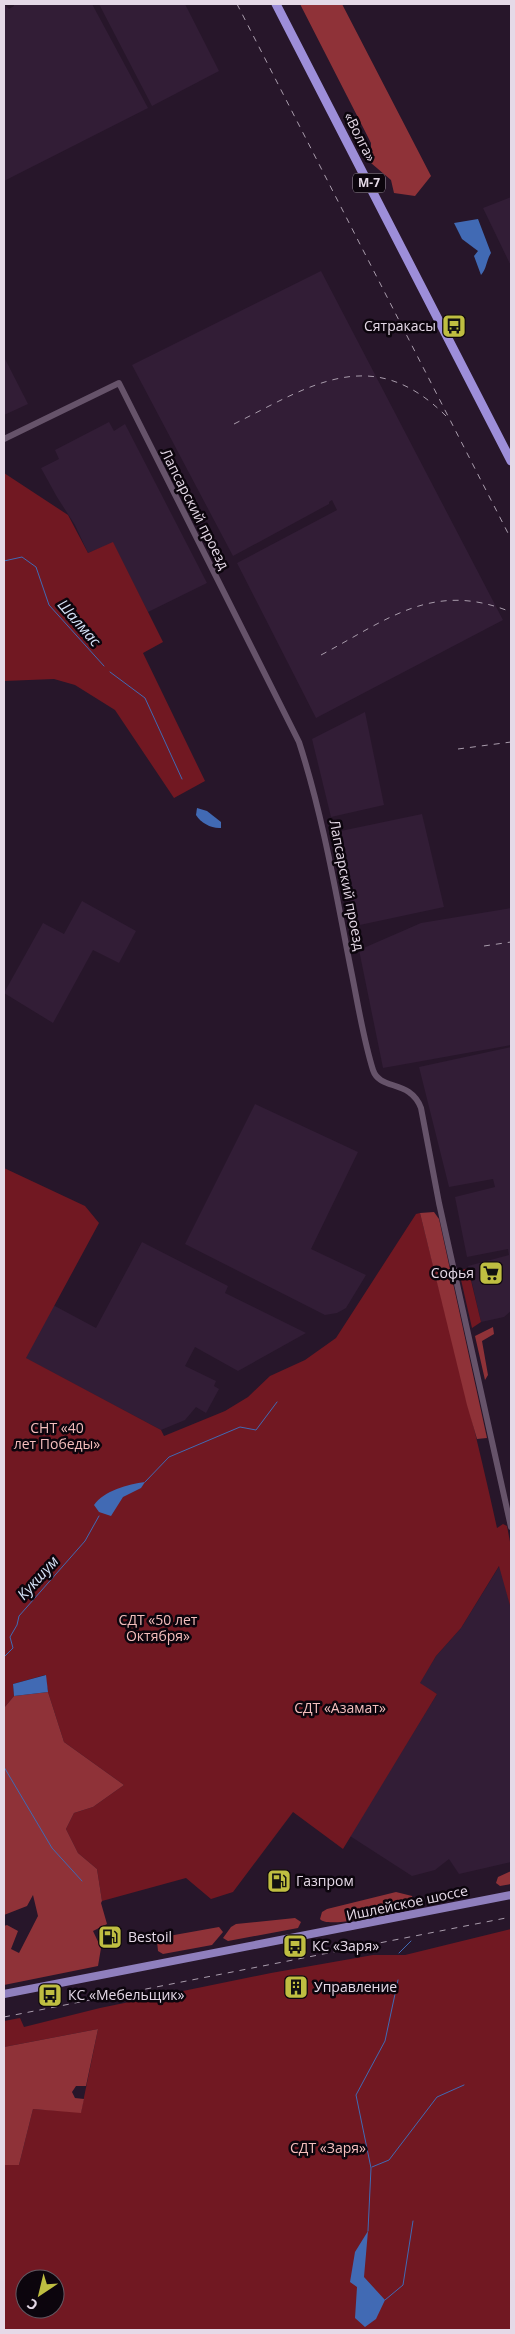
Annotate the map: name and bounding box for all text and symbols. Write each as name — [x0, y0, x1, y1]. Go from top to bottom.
street label: «Волга» — [340, 109, 381, 165]
road number: М-7 — [353, 174, 385, 192]
bus stop icon: Сятракасы — [441, 313, 467, 339]
place label: Сятракасы — [364, 316, 436, 335]
street label: Лапсарский проезд — [157, 445, 234, 572]
water label: Шалмас — [54, 594, 106, 650]
street label: Лапсарский проезд — [325, 818, 370, 952]
supermarket icon: Софья — [478, 1260, 504, 1286]
place label: Софья — [431, 1263, 474, 1282]
park label: СНТ «40 лет Победы» — [14, 1418, 100, 1453]
water label: Кукшум — [12, 1551, 62, 1604]
park label: СДТ «50 лет Октября» — [119, 1610, 198, 1645]
park label: СДТ «Азамат» — [294, 1698, 386, 1717]
fuel station icon: Газпром — [266, 1868, 292, 1894]
place label: Газпром — [296, 1871, 354, 1890]
street label: Ишлейское шоссе — [344, 1880, 470, 1925]
fuel station icon: Bestoil — [97, 1924, 123, 1950]
place label: Bestoil — [128, 1927, 172, 1946]
bus stop icon: КС «Заря» — [282, 1933, 308, 1959]
place label: КС «Заря» — [312, 1936, 379, 1955]
building icon: Управление — [283, 1974, 309, 2000]
place label: Управление — [314, 1977, 397, 1996]
bus stop icon: КС «Мебельщик» — [37, 1982, 63, 2008]
place label: КС «Мебельщик» — [68, 1985, 185, 2004]
park label: СДТ «Заря» — [290, 2138, 366, 2157]
north arrow — [15, 2269, 65, 2319]
text: С — [23, 2295, 41, 2315]

